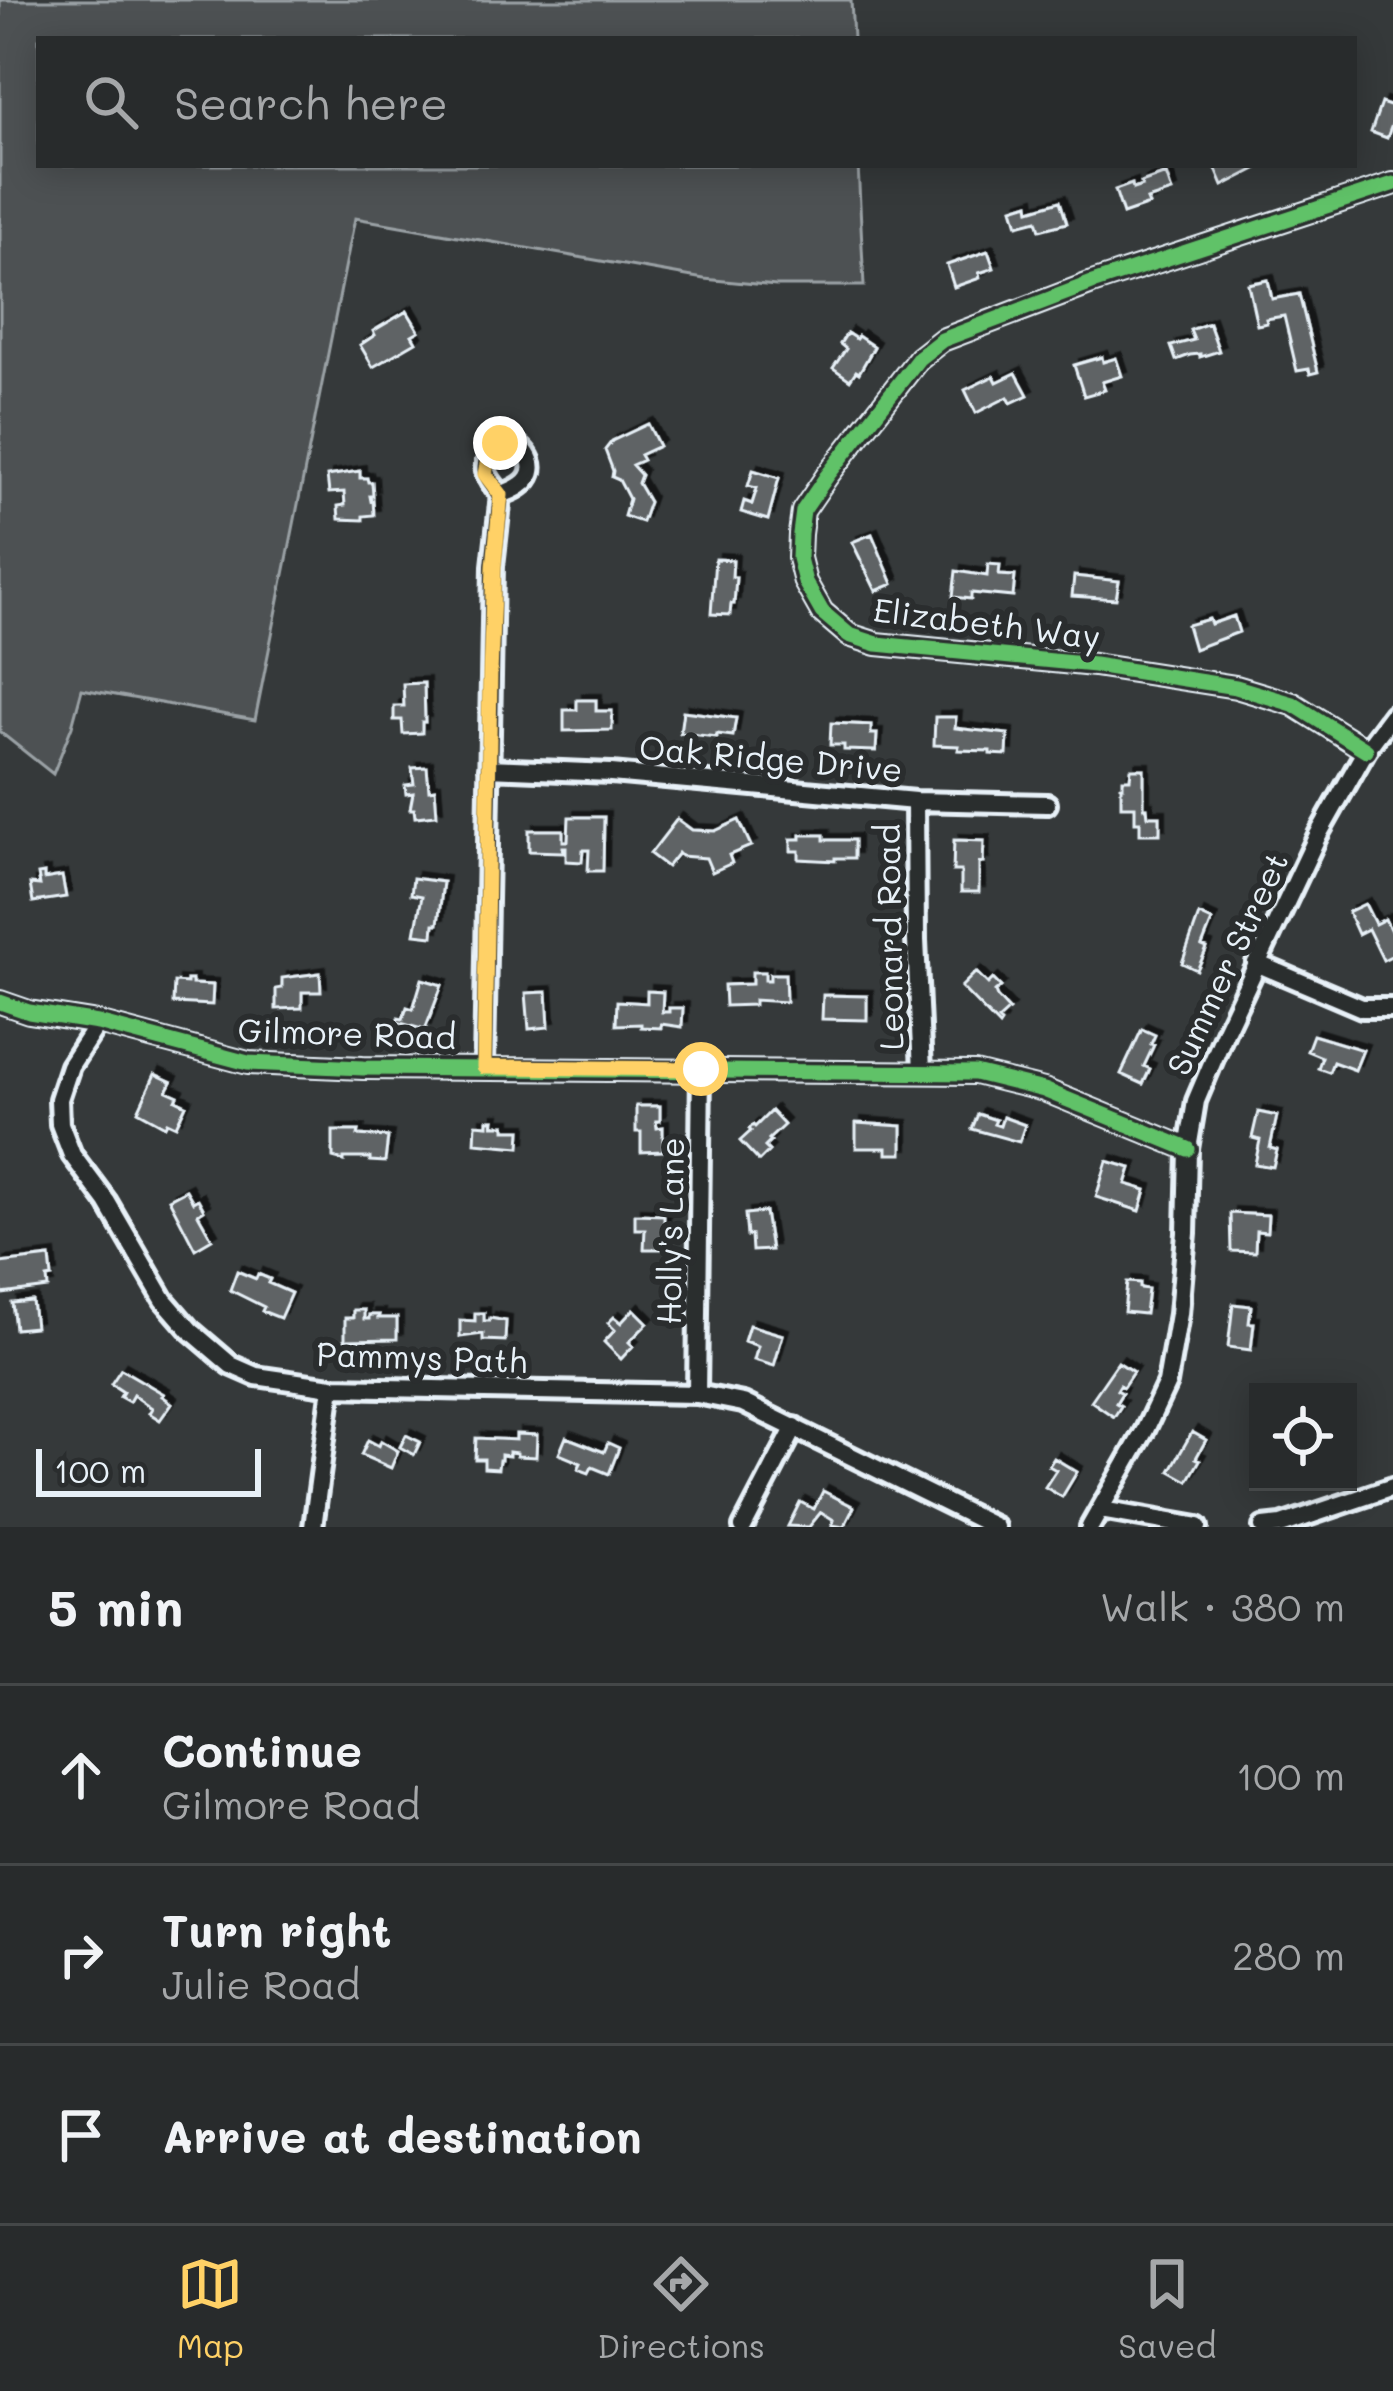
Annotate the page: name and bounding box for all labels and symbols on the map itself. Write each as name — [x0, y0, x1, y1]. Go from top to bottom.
route end — [473, 416, 527, 470]
street label: Elizabeth Way — [871, 587, 1103, 658]
street label: Oak Ridge Drive — [637, 724, 905, 790]
street label: Leonard Road — [865, 823, 911, 1051]
street label: Summer Street — [1155, 844, 1297, 1082]
street label: Gilmore Road — [237, 1007, 457, 1057]
route start — [674, 1042, 728, 1096]
street label: Holly's Lane — [646, 1137, 693, 1325]
street label: Pammys Path — [316, 1331, 528, 1382]
scale bar — [36, 1443, 261, 1496]

